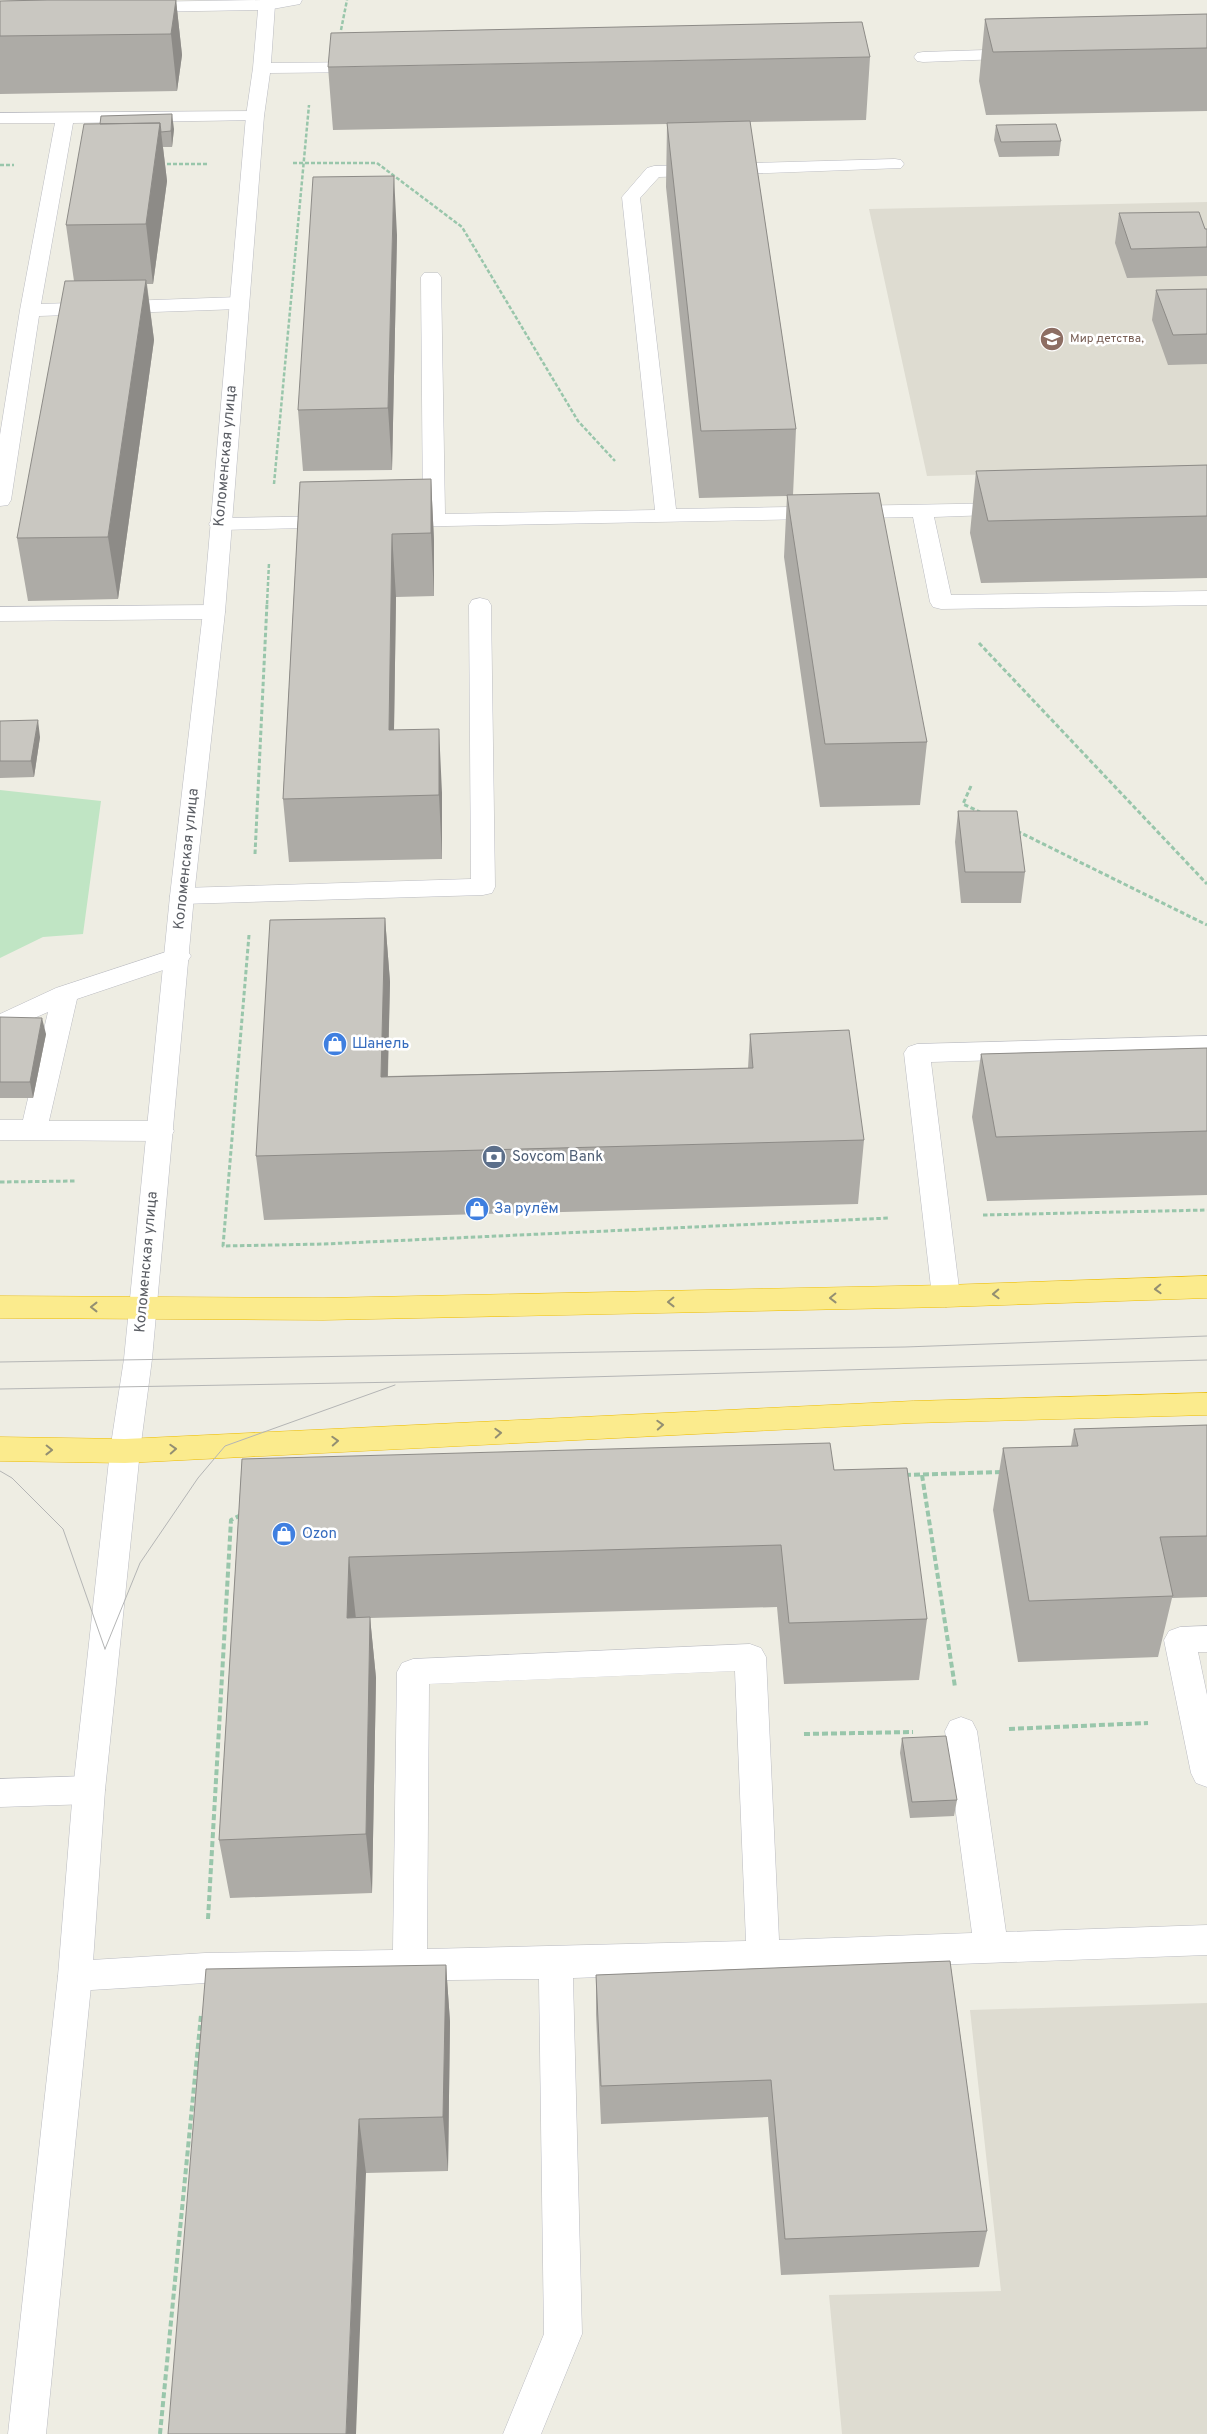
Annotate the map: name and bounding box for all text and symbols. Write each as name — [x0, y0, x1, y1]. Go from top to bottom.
school or university icon: Мир детства, — [1039, 326, 1065, 352]
place label: Мир детства, — [1070, 331, 1144, 347]
street label: Коломенская улица — [210, 384, 242, 528]
street label: Коломенская улица — [170, 787, 204, 931]
shop icon: Шанель — [322, 1031, 348, 1057]
place label: Шанель — [352, 1035, 410, 1054]
bank icon: Sovcom Bank — [481, 1144, 507, 1170]
place label: Sovcom Bank — [512, 1148, 603, 1167]
street label: Коломенская улица — [131, 1190, 163, 1334]
shop icon: За рулём — [464, 1196, 490, 1222]
place label: За рулём — [494, 1200, 559, 1219]
one-way arrow — [1154, 1284, 1162, 1294]
one-way arrow — [992, 1289, 1000, 1300]
one-way arrow — [829, 1293, 837, 1303]
one-way arrow — [667, 1297, 674, 1307]
one-way arrow — [90, 1302, 98, 1312]
one-way arrow — [656, 1419, 664, 1430]
one-way arrow — [494, 1427, 502, 1438]
one-way arrow — [332, 1435, 340, 1446]
one-way arrow — [169, 1443, 177, 1454]
one-way arrow — [45, 1444, 53, 1455]
shop icon: Ozon — [271, 1521, 297, 1547]
place label: Ozon — [302, 1525, 337, 1544]

